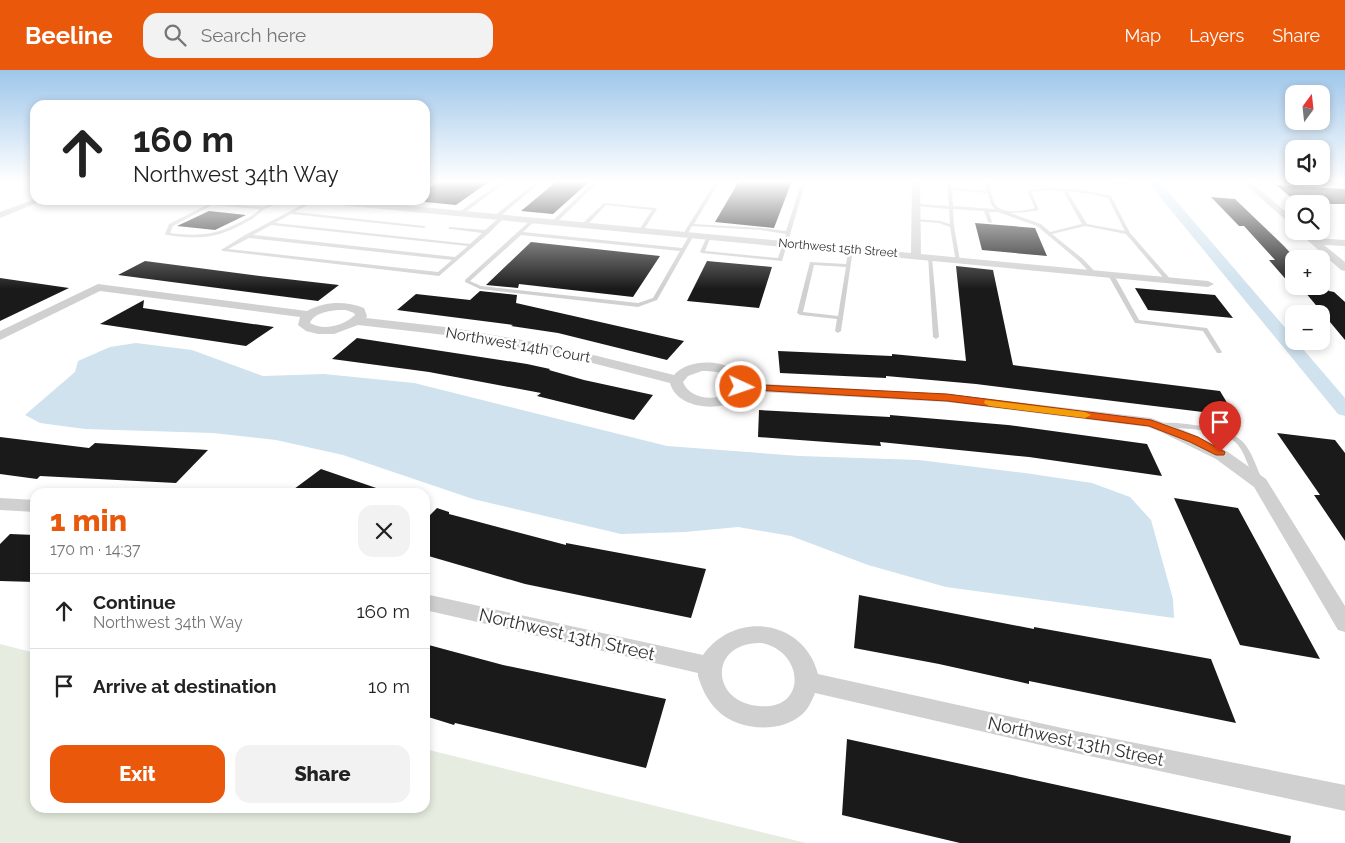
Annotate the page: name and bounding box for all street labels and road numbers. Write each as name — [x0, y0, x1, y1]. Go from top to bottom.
street label: Northwest 15th Street — [778, 236, 898, 260]
street label: Northwest 14th Court — [444, 323, 592, 367]
street label: Northwest 13th Street — [477, 604, 657, 664]
street label: Northwest 13th Street — [986, 712, 1166, 770]

